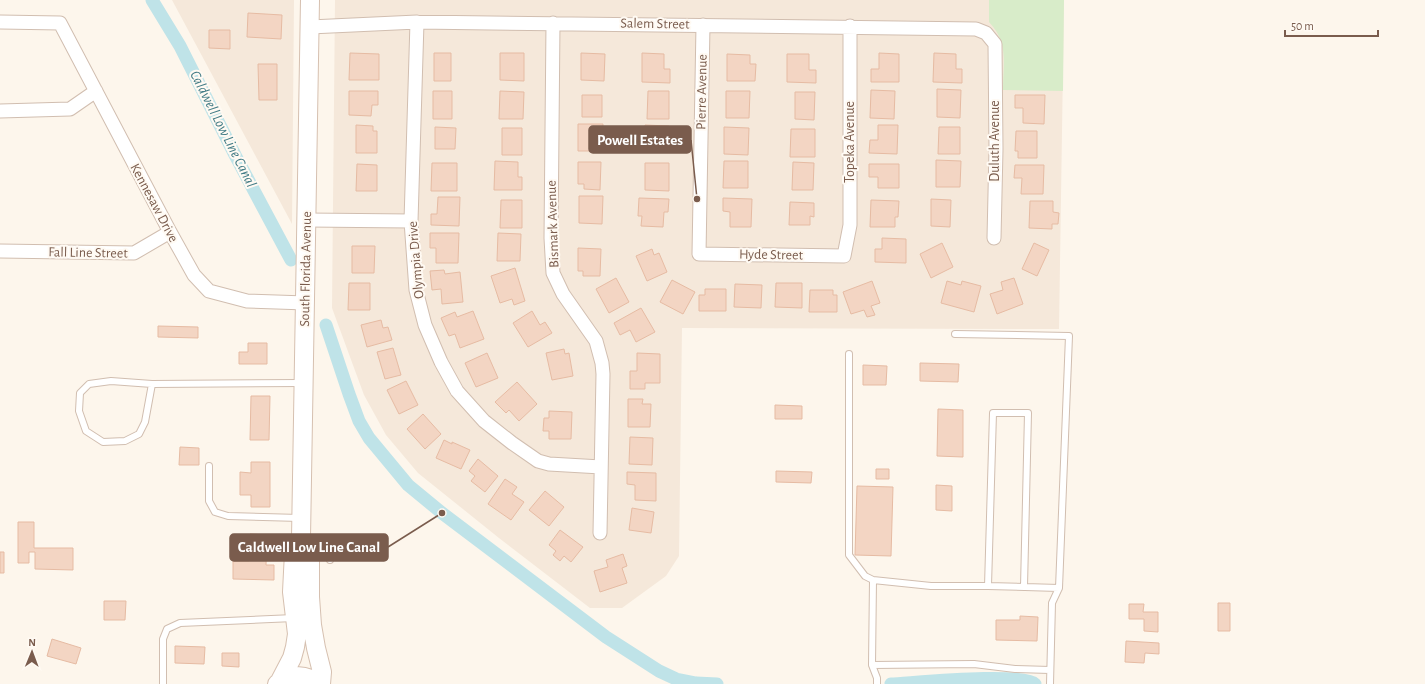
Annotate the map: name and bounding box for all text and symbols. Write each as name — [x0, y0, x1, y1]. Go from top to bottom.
scale bar — [1285, 12, 1378, 38]
street label: Salem Street — [620, 16, 690, 32]
text: 50 m — [1291, 20, 1314, 32]
street label: Pierre Avenue — [694, 54, 710, 130]
water label: Caldwell Low Line Canal — [187, 68, 259, 190]
street label: Duluth Avenue — [988, 100, 1002, 182]
street label: Topeka Avenue — [843, 101, 857, 183]
callout: Powell Estates — [589, 126, 691, 153]
text: Powell Estates — [597, 133, 683, 148]
street label: Kennesaw Drive — [127, 161, 181, 245]
street label: Bismark Avenue — [544, 180, 562, 268]
street label: South Florida Avenue — [298, 211, 314, 327]
street label: Olympia Drive — [406, 221, 426, 299]
street label: Fall Line Street — [48, 245, 128, 261]
street label: Hyde Street — [739, 247, 804, 263]
callout: Caldwell Low Line Canal — [230, 534, 388, 561]
text: Caldwell Low Line Canal — [238, 540, 380, 555]
north arrow — [12, 632, 52, 672]
text: N — [28, 637, 36, 648]

